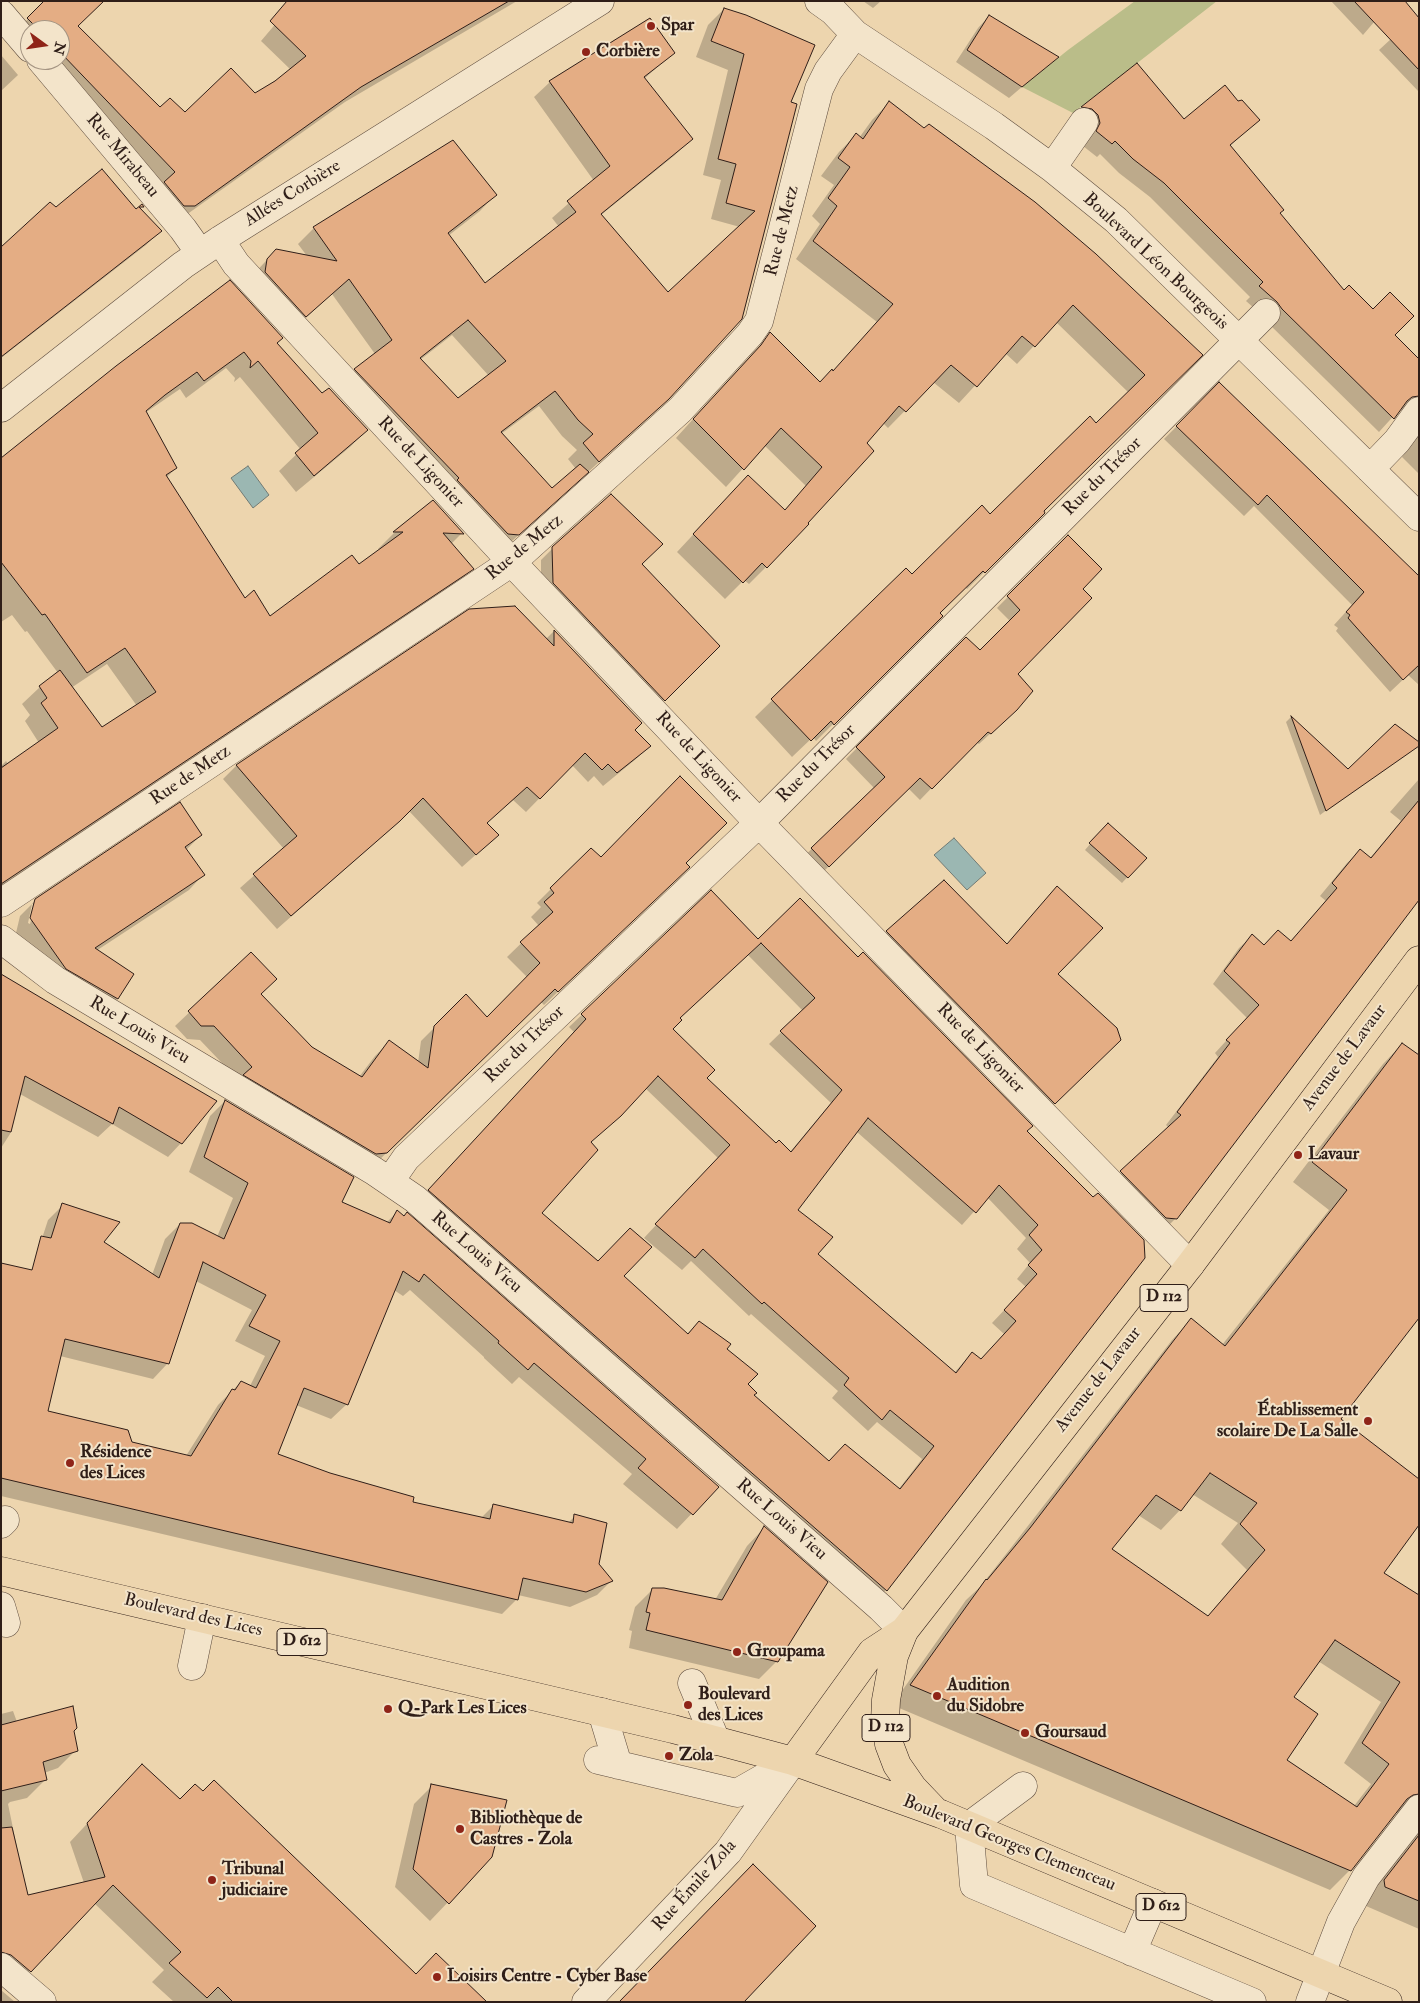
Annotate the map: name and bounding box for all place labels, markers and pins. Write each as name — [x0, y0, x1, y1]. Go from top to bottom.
place label: Spar — [661, 15, 694, 37]
marker: Spar — [645, 20, 657, 32]
place label: Corbière — [596, 41, 660, 63]
marker: Corbière — [580, 46, 592, 58]
place label: Lavaur — [1308, 1144, 1359, 1166]
marker: Lavaur — [1292, 1149, 1304, 1161]
place label: Établissement scolaire De La Salle — [1217, 1400, 1358, 1442]
marker: Établissement scolaire De La Salle — [1362, 1415, 1374, 1427]
place label: Résidence des Lices — [80, 1442, 152, 1485]
marker: Résidence des Lices — [64, 1457, 76, 1469]
place label: Groupama — [747, 1641, 825, 1663]
marker: Groupama — [731, 1646, 743, 1658]
place label: Audition du Sidobre — [947, 1675, 1024, 1718]
place label: Boulevard des Lices — [698, 1684, 770, 1726]
marker: Audition du Sidobre — [931, 1690, 943, 1702]
place label: Q-Park Les Lices — [398, 1698, 527, 1720]
marker: Boulevard des Lices — [682, 1699, 694, 1711]
marker: Q-Park Les Lices — [382, 1703, 394, 1715]
place label: Goursaud — [1035, 1722, 1107, 1744]
marker: Goursaud — [1019, 1727, 1031, 1739]
place label: Zola — [679, 1745, 713, 1767]
marker: Zola — [663, 1750, 675, 1762]
place label: Bibliothèque de Castres - Zola — [470, 1808, 582, 1850]
marker: Bibliothèque de Castres - Zola — [454, 1823, 466, 1835]
place label: Tribunal judiciaire — [222, 1859, 287, 1902]
marker: Tribunal judiciaire — [206, 1874, 218, 1886]
place label: Loisirs Centre - Cyber Base — [447, 1966, 647, 1988]
marker: Loisirs Centre - Cyber Base — [431, 1971, 443, 1983]

